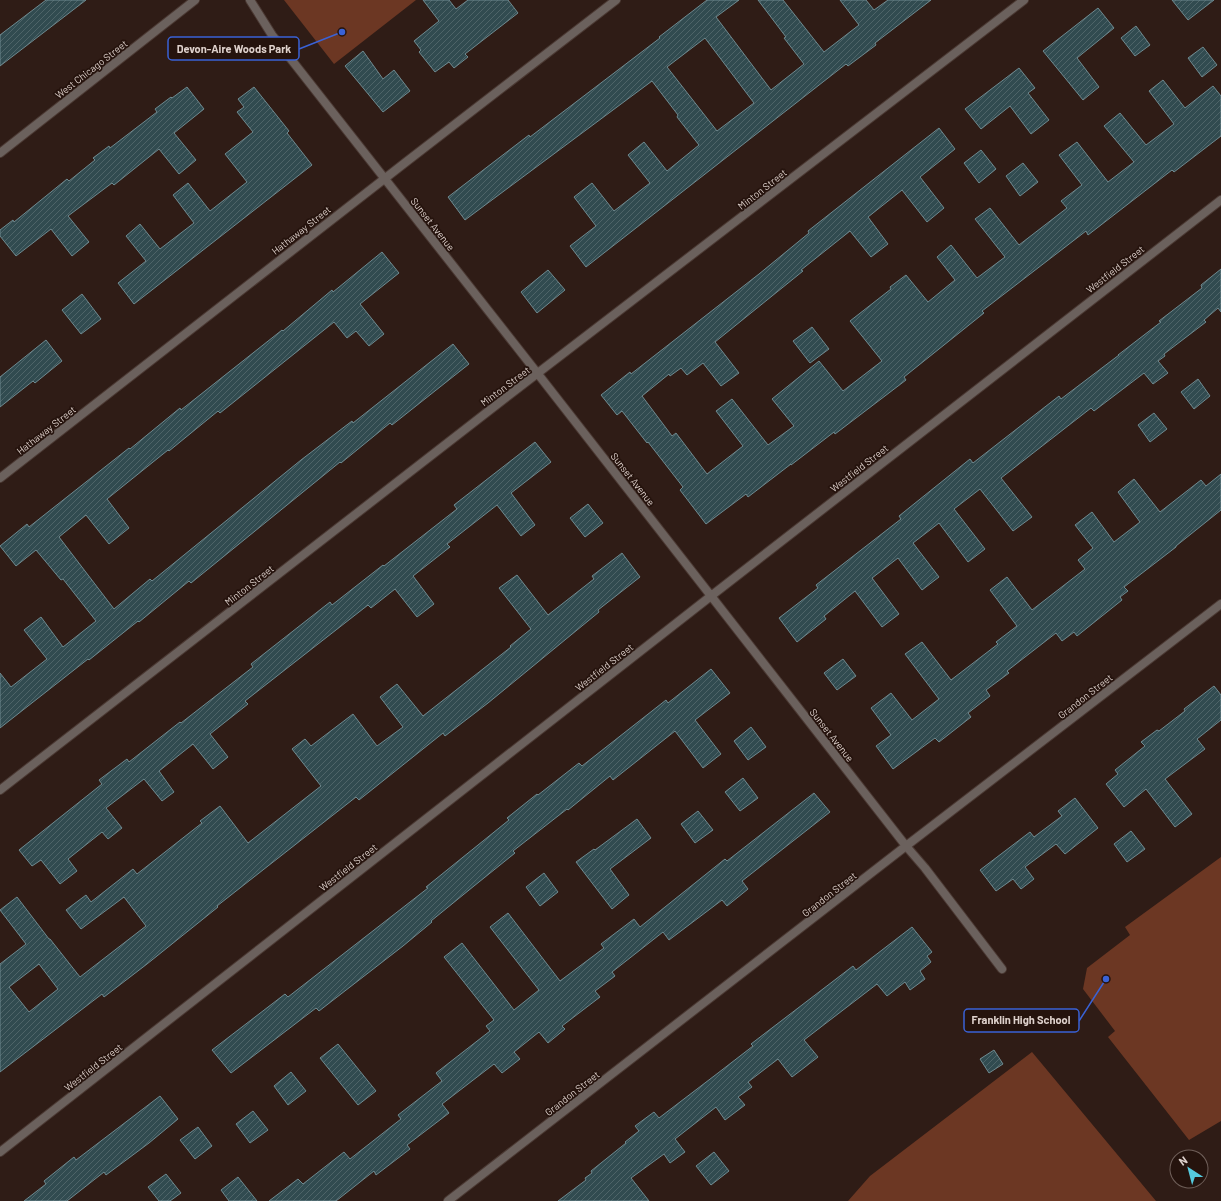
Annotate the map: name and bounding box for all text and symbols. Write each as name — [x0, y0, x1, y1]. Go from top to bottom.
street label: West Chicago Street — [52, 37, 130, 101]
callout: Devon-Aire Woods Park — [168, 37, 299, 60]
text: Devon-Aire Woods Park — [177, 42, 291, 55]
street label: Minton Street — [735, 166, 789, 212]
street label: Sunset Avenue — [409, 195, 457, 253]
street label: Hathaway Street — [269, 203, 333, 257]
street label: Westfield Street — [1084, 242, 1147, 295]
street label: Minton Street — [478, 363, 532, 408]
street label: Hathaway Street — [14, 403, 78, 457]
street label: Westfield Street — [828, 441, 891, 494]
street label: Sunset Avenue — [609, 450, 657, 508]
street label: Minton Street — [222, 562, 276, 608]
street label: Westfield Street — [573, 640, 636, 693]
street label: Grandon Street — [1055, 671, 1115, 721]
street label: Sunset Avenue — [808, 706, 856, 764]
street label: Westfield Street — [317, 840, 380, 893]
street label: Grandon Street — [799, 869, 859, 919]
callout: Franklin High School — [964, 1009, 1079, 1032]
text: Franklin High School — [972, 1013, 1071, 1026]
street label: Westfield Street — [62, 1040, 125, 1093]
street label: Grandon Street — [542, 1068, 602, 1118]
north arrow — [1169, 1149, 1209, 1189]
text: N — [1176, 1153, 1190, 1168]

